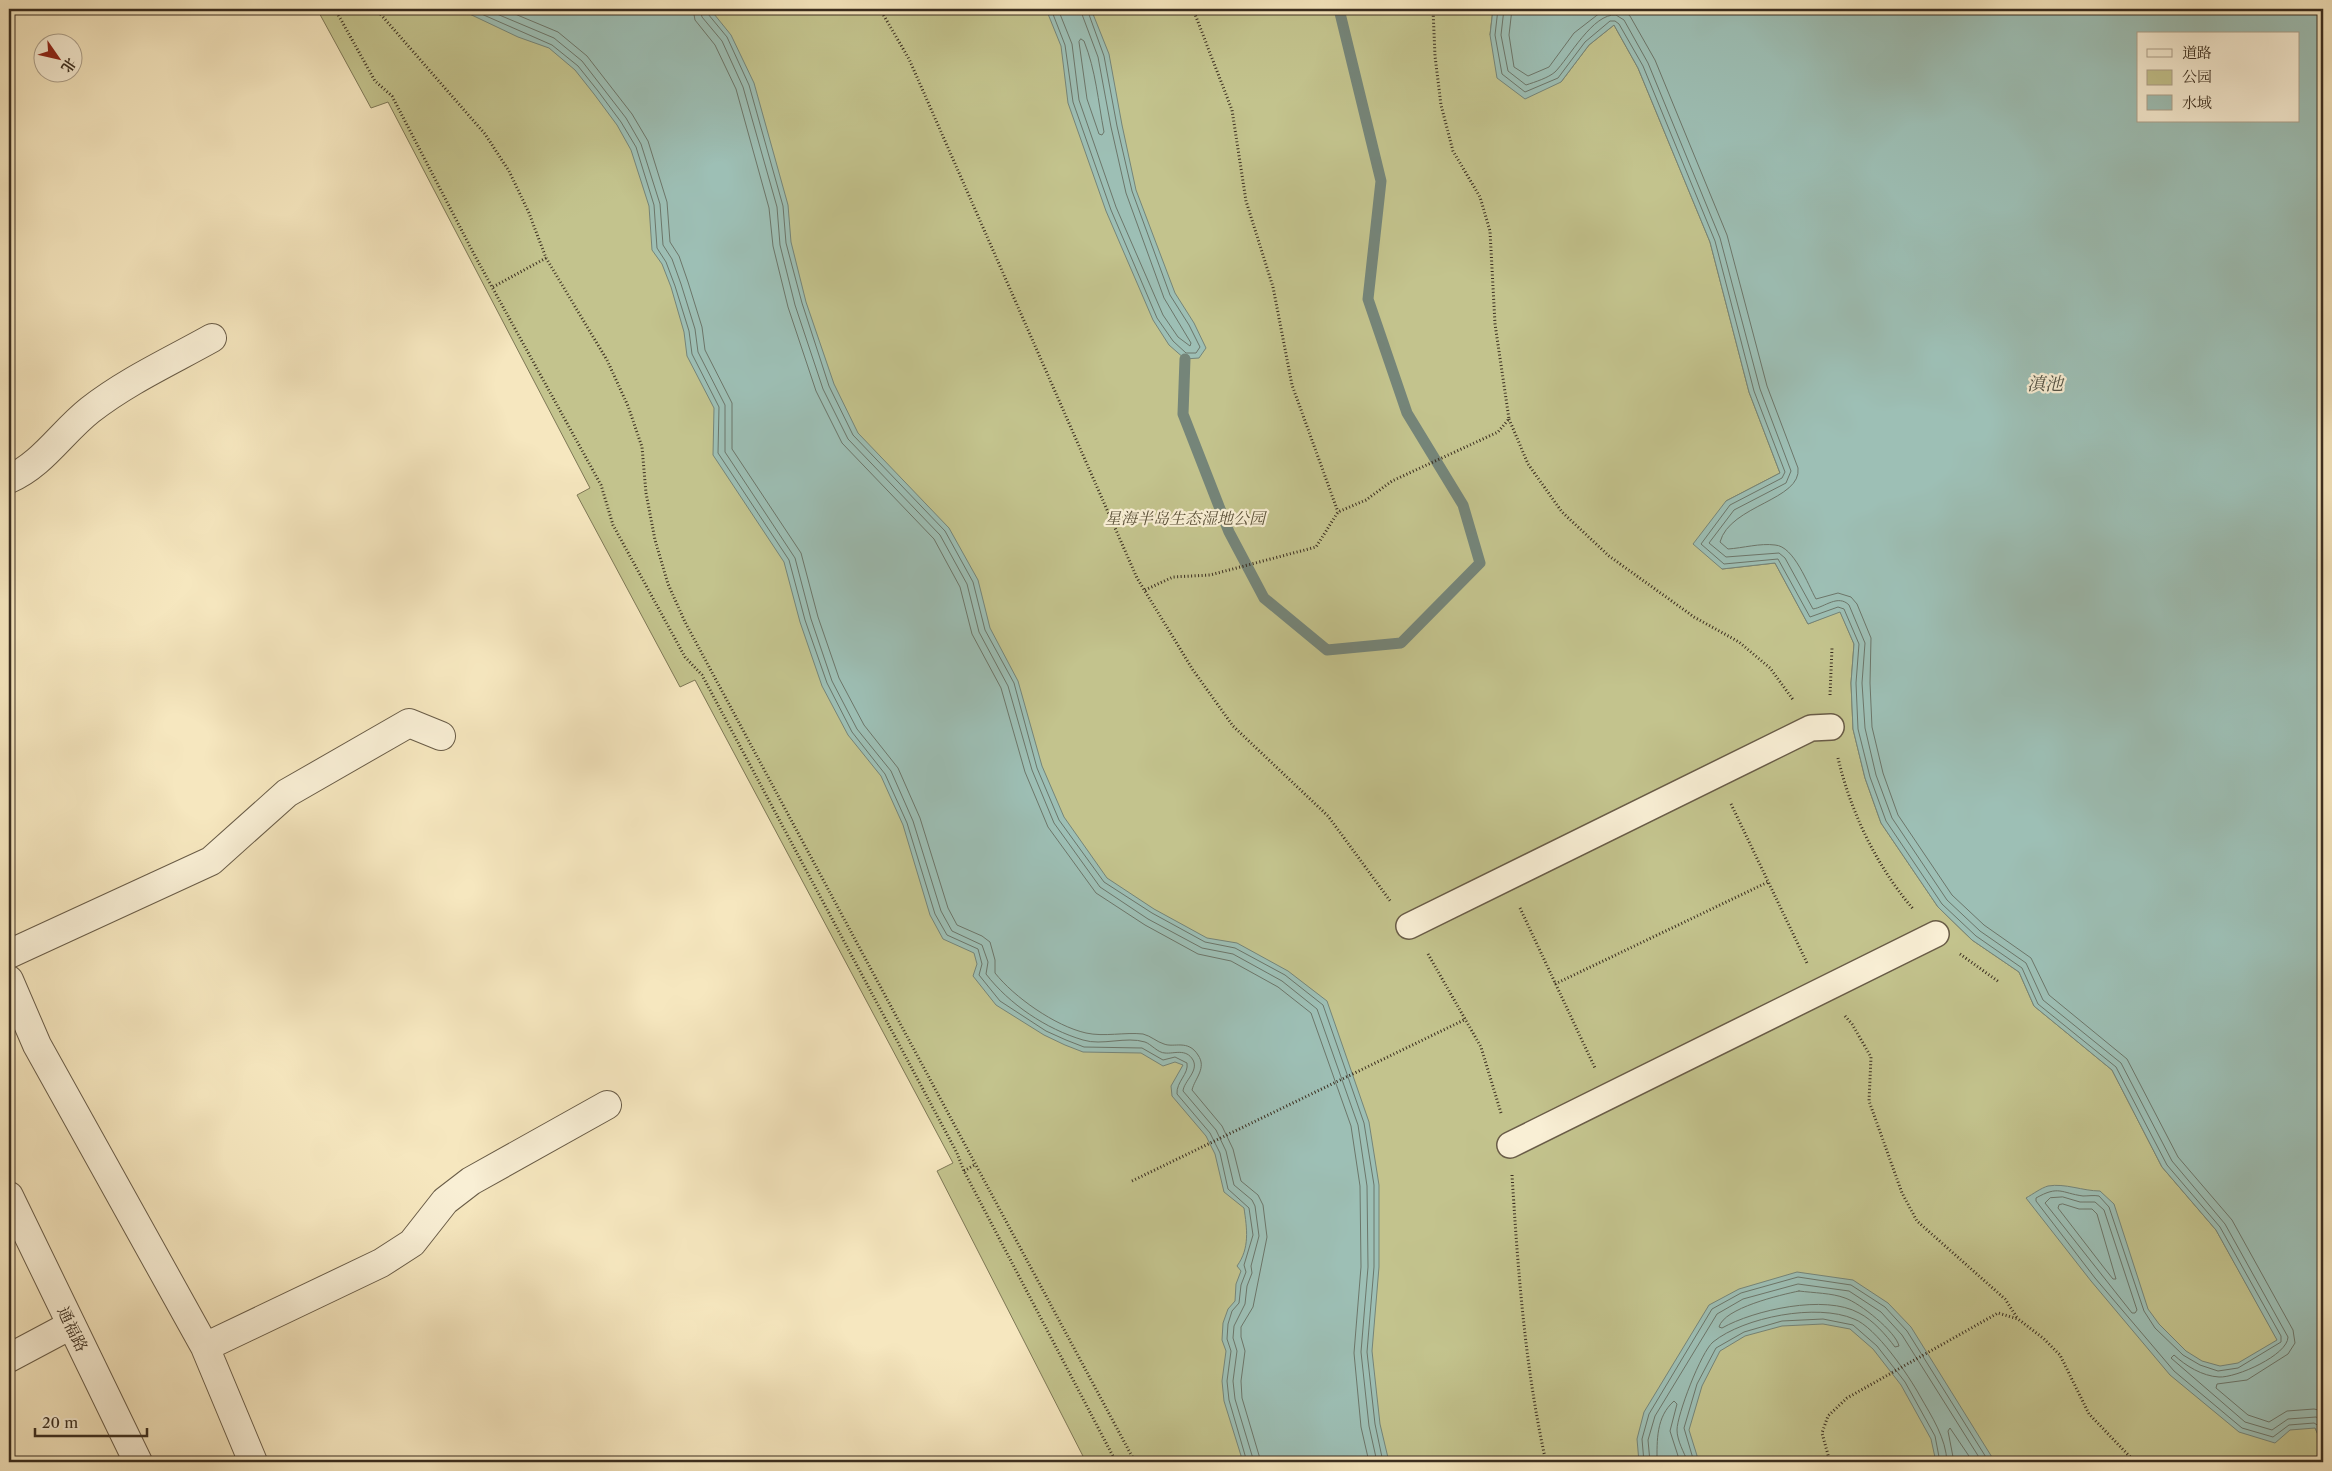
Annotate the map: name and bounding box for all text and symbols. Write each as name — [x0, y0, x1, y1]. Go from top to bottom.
north arrow — [32, 32, 82, 82]
legend — [2137, 32, 2300, 122]
text: 道路 — [2182, 43, 2212, 62]
text: 北 — [57, 54, 80, 76]
text: 公园 — [2182, 67, 2212, 86]
text: 水域 — [2182, 93, 2212, 112]
water label: 滇池 — [2027, 373, 2065, 395]
park label: 星海半岛生态湿地公园 — [1105, 508, 1268, 528]
street label: 通福路 — [53, 1303, 93, 1355]
scale bar — [35, 1406, 148, 1438]
text: 20 m — [42, 1413, 78, 1432]

